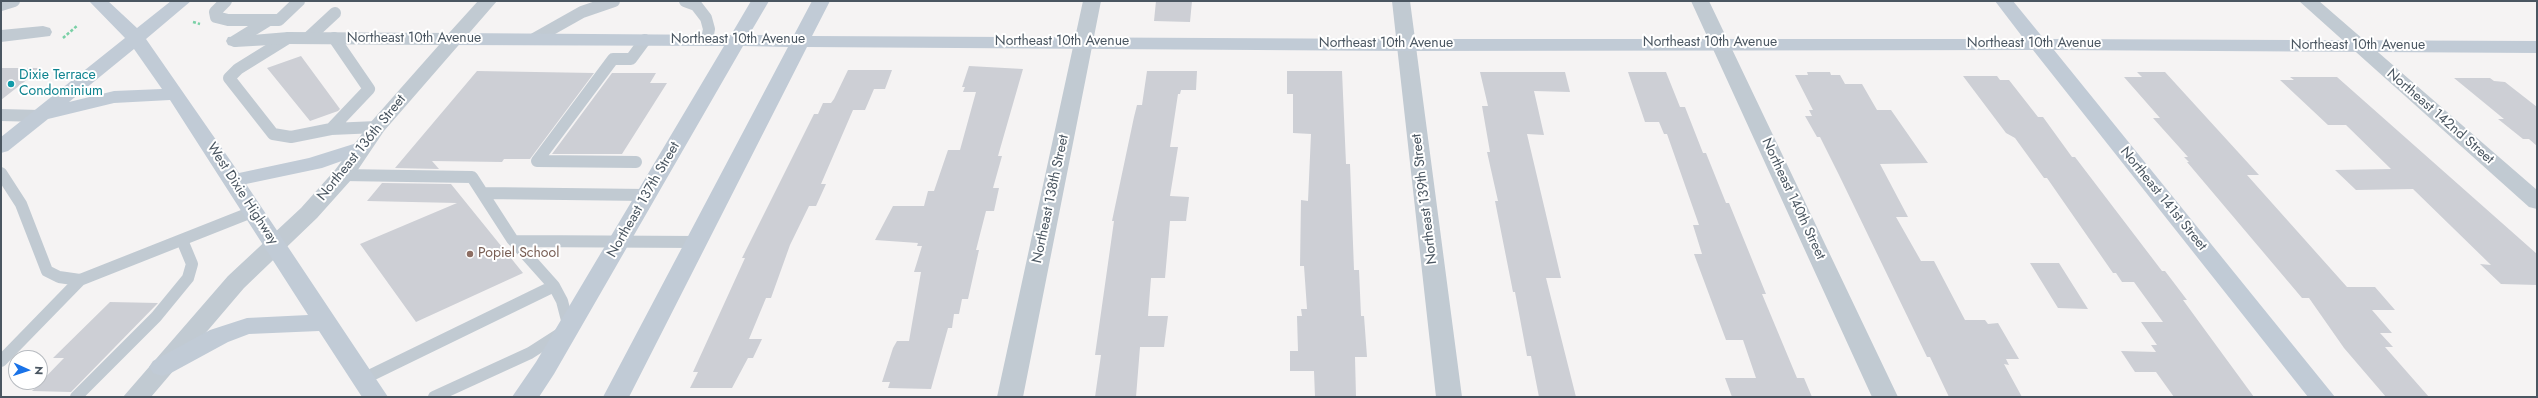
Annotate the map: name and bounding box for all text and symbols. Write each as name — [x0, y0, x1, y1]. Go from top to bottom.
street label: Northeast 10th Avenue — [347, 31, 481, 47]
street label: Northeast 10th Avenue — [671, 32, 805, 48]
street label: Northeast 10th Avenue — [995, 34, 1129, 50]
street label: Northeast 10th Avenue — [1643, 35, 1777, 51]
street label: Northeast 10th Avenue — [1319, 36, 1453, 52]
street label: Northeast 10th Avenue — [1967, 36, 2101, 52]
street label: Northeast 10th Avenue — [2291, 38, 2425, 54]
street label: Northeast 142nd Street — [2383, 66, 2497, 168]
place label: Dixie Terrace Condominium — [19, 68, 103, 100]
marker: Dixie Terrace Condominium — [6, 79, 16, 89]
street label: Northeast 136th Street — [314, 92, 410, 204]
street label: Northeast 138th Street — [1029, 133, 1073, 265]
street label: Northeast 139th Street — [1409, 133, 1441, 265]
street label: Northeast 140th Street — [1757, 135, 1829, 263]
street label: Northeast 137th Street — [604, 139, 684, 261]
street label: West Dixie Highway — [203, 140, 281, 248]
street label: Northeast 141st Street — [2116, 144, 2210, 254]
place label: Popiel School — [478, 246, 559, 262]
marker: Popiel School — [465, 249, 475, 259]
north arrow — [8, 350, 48, 390]
text: N — [31, 366, 47, 375]

